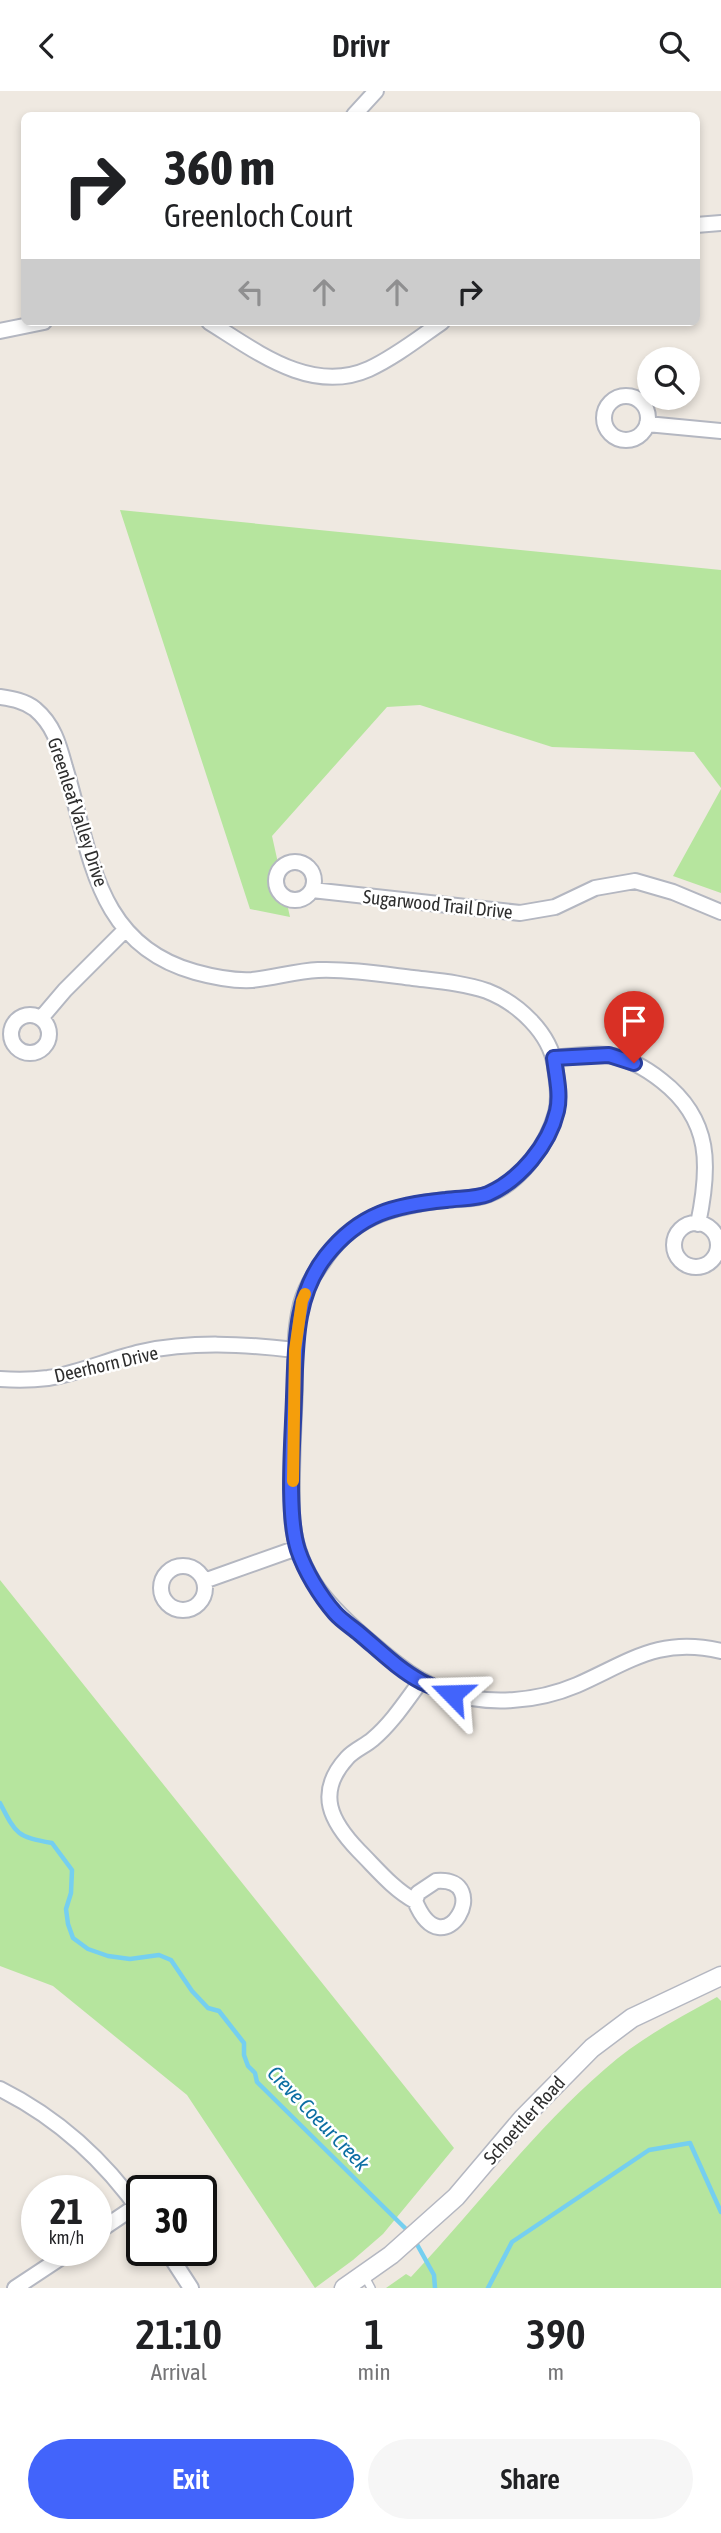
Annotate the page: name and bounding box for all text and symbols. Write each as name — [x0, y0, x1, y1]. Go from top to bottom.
icon: back — [28, 27, 66, 65]
text: Drivr — [332, 27, 389, 64]
icon: search — [655, 27, 693, 65]
text: 360 m — [164, 139, 275, 195]
icon: right — [49, 140, 140, 231]
text: Greenloch Court — [164, 197, 353, 234]
icon: left — [232, 273, 270, 311]
icon: ahead — [305, 273, 343, 311]
icon: ahead — [378, 273, 416, 311]
icon: right — [451, 273, 489, 311]
map controls — [637, 347, 700, 410]
button: search — [637, 347, 700, 410]
street label: Greenleaf Valley Drive — [44, 735, 112, 889]
street label: Sugarwood Trail Drive — [362, 885, 514, 923]
pin — [604, 991, 664, 1063]
icon: arrive — [615, 1002, 653, 1040]
street label: Deerhorn Drive — [52, 1341, 160, 1387]
position arrow — [415, 1657, 489, 1731]
water label: Creve Coeur Creek — [263, 2061, 375, 2176]
street label: Schoettler Road — [479, 2072, 569, 2168]
speed limit sign: 30 — [126, 2175, 217, 2266]
text: 21 — [50, 2191, 83, 2231]
text: km/h — [49, 2227, 84, 2248]
text: 21:10 — [136, 2310, 222, 2358]
text: 1 — [364, 2310, 384, 2358]
text: 390 — [526, 2310, 585, 2358]
text: Arrival — [151, 2359, 207, 2385]
text: min — [358, 2359, 391, 2385]
text: m — [548, 2359, 564, 2385]
button: Exit — [28, 2439, 354, 2519]
button: Share — [368, 2439, 693, 2519]

